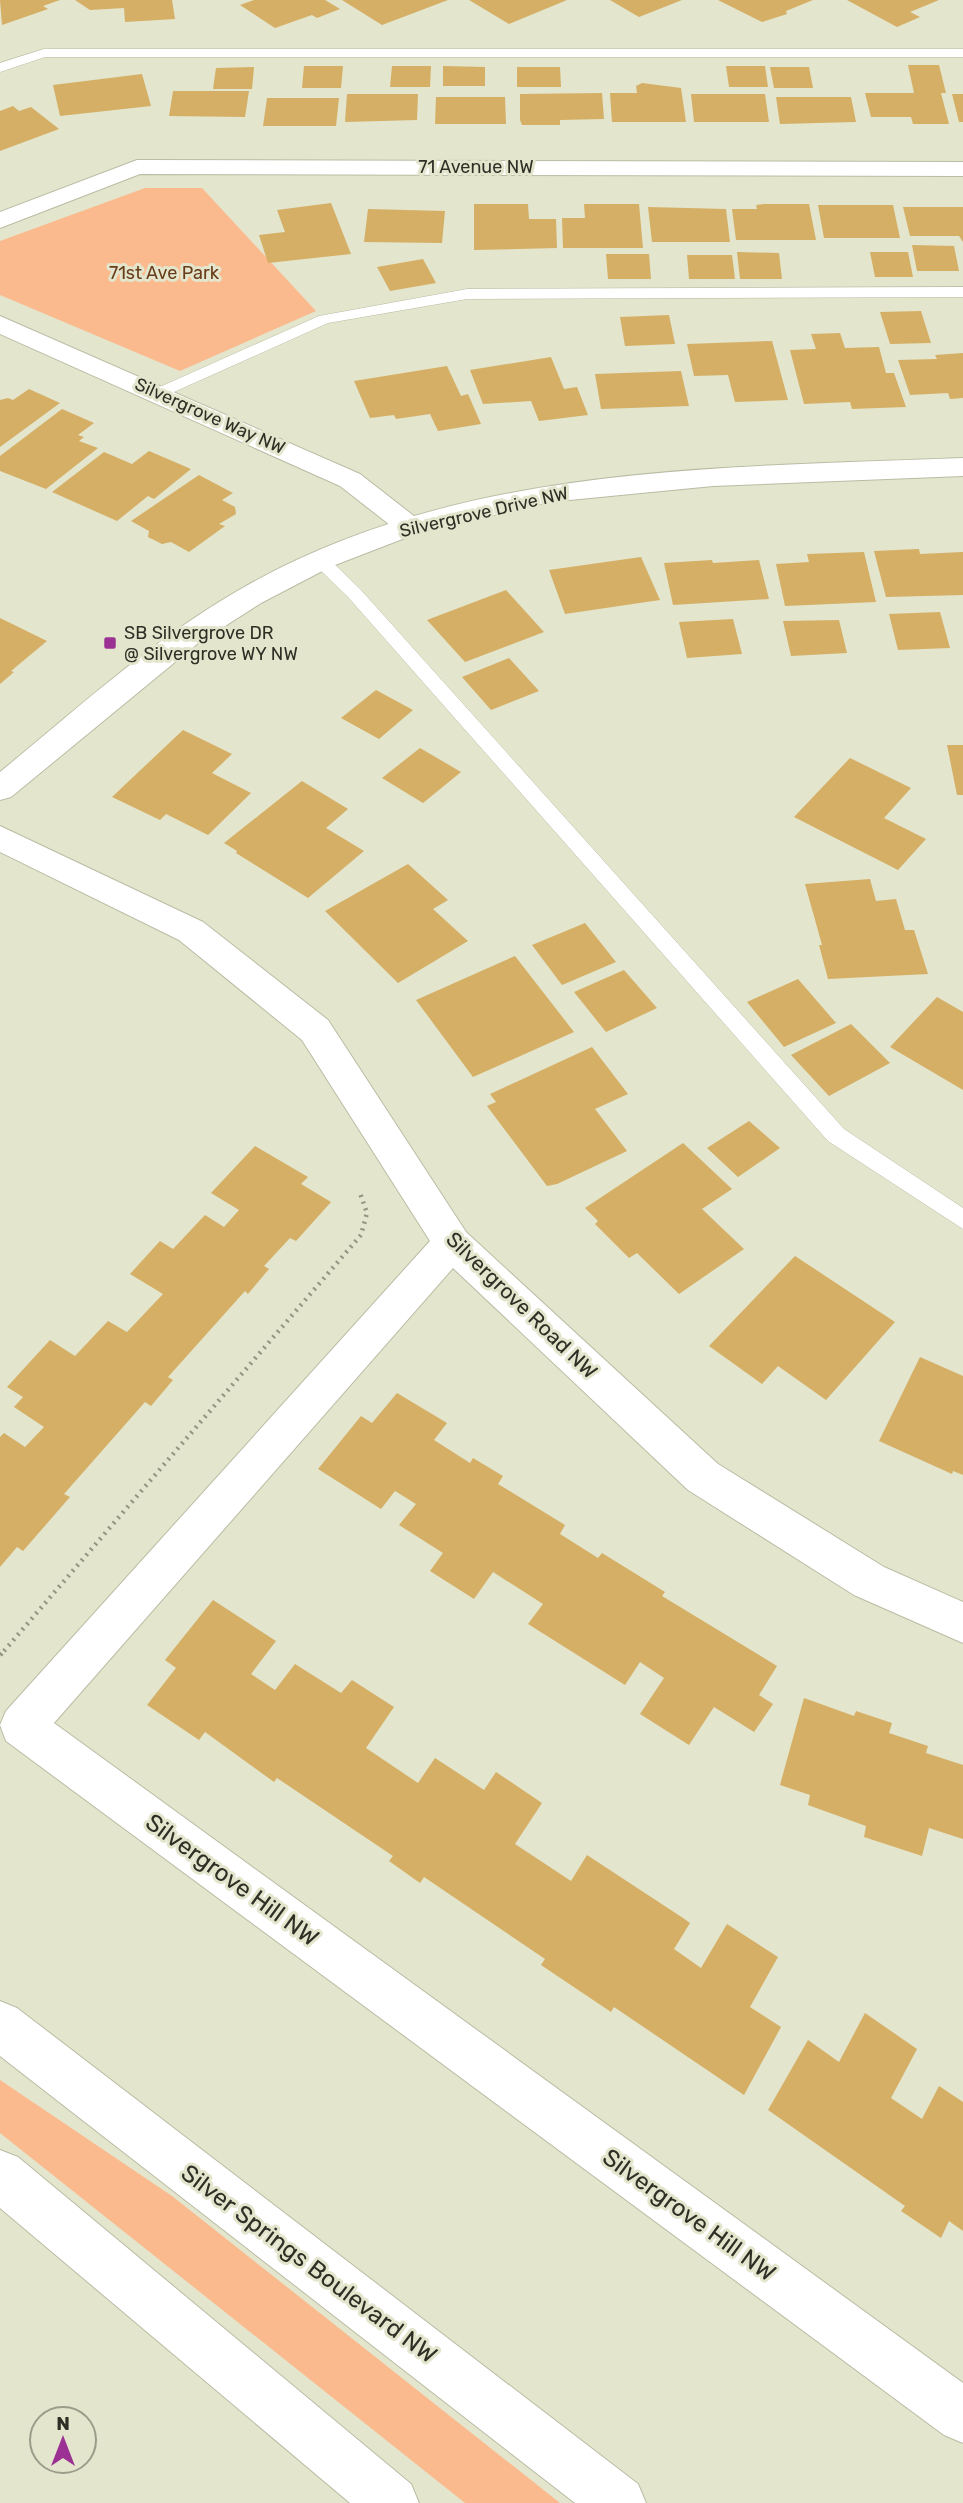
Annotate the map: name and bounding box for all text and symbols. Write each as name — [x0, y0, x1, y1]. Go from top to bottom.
street label: 71 Avenue NW — [418, 156, 534, 178]
park label: 71st Ave Park — [109, 262, 220, 284]
street label: Silvergrove Way NW — [131, 373, 289, 459]
street label: Silvergrove Drive NW — [397, 482, 571, 542]
place label: SB Silvergrove DR @ Silvergrove WY NW — [124, 622, 298, 665]
marker: SB Silvergrove DR @ Silvergrove WY NW — [102, 635, 118, 651]
street label: Silvergrove Road NW — [441, 1226, 603, 1384]
street label: Silvergrove Hill NW — [140, 1808, 324, 1952]
street label: Silvergrove Hill NW — [597, 2143, 781, 2287]
street label: Silver Springs Boulevard NW — [176, 2159, 442, 2369]
north arrow — [28, 2405, 98, 2475]
text: N — [56, 2412, 70, 2435]

